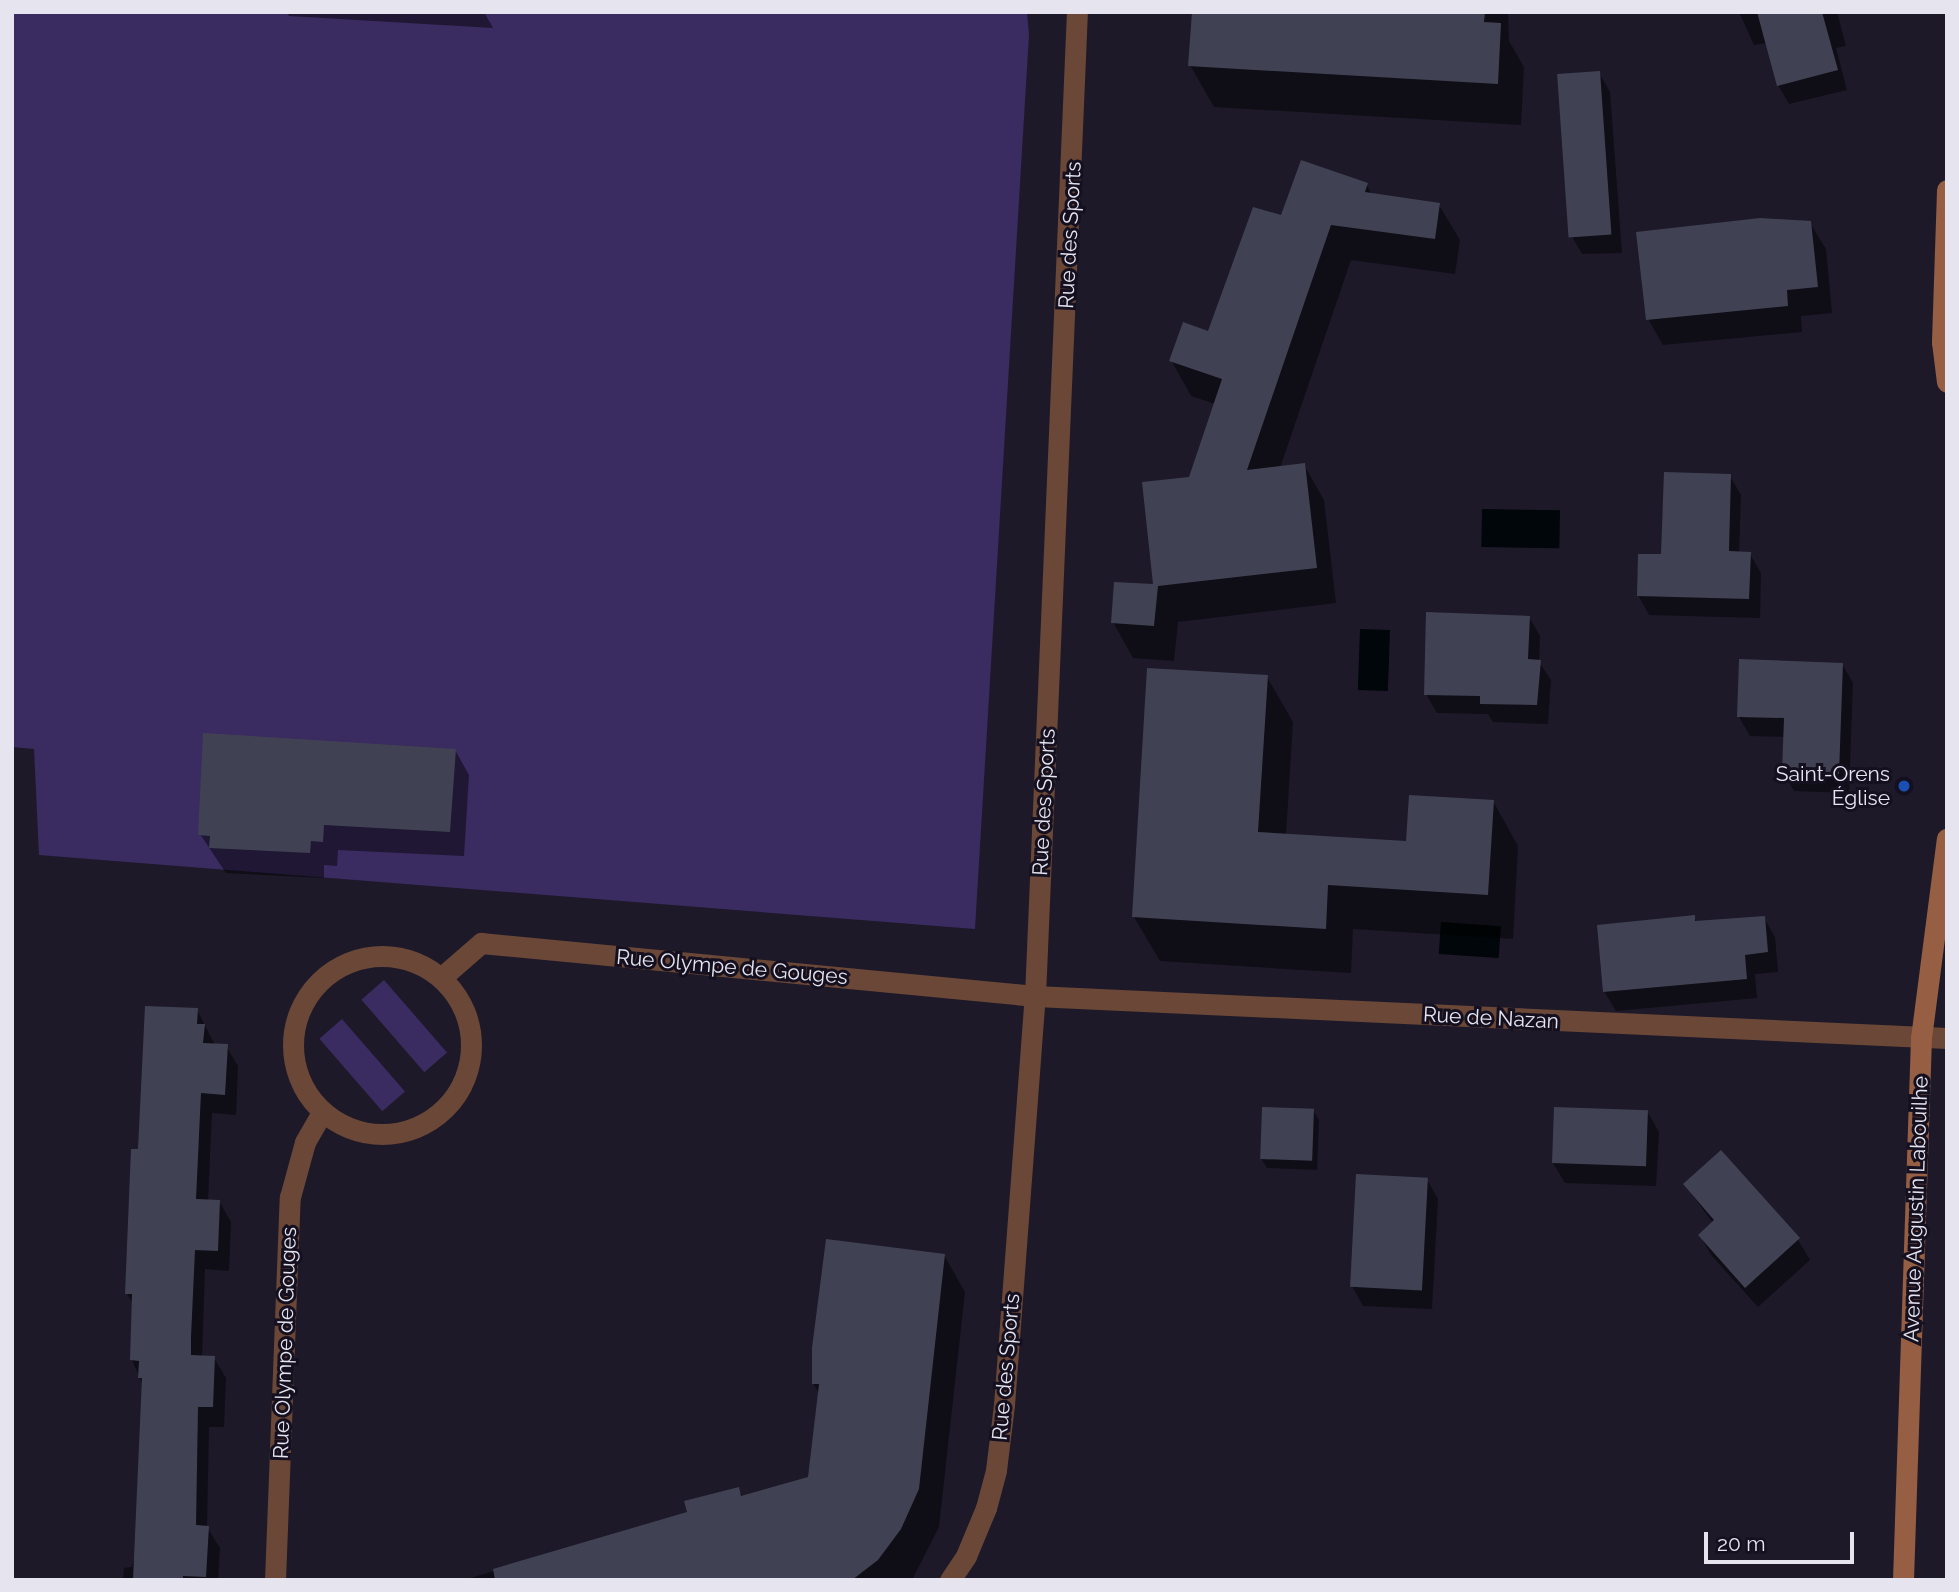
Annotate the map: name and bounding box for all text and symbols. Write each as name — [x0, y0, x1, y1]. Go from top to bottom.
street label: Rue des Sports — [1054, 161, 1086, 309]
street label: Rue des Sports — [1028, 728, 1060, 876]
place label: Saint-Orens Église — [1776, 761, 1890, 811]
marker: Saint-Orens Église — [1896, 778, 1912, 794]
street label: Rue Olympe de Gouges — [615, 944, 849, 990]
street label: Rue de Nazan — [1422, 1002, 1560, 1034]
street label: Avenue Augustin Labouilhe — [1899, 1075, 1933, 1343]
street label: Rue Olympe de Gouges — [268, 1226, 302, 1460]
street label: Rue des Sports — [987, 1293, 1025, 1441]
scale bar — [1707, 1518, 1857, 1562]
text: 20 m — [1717, 1531, 1765, 1556]

